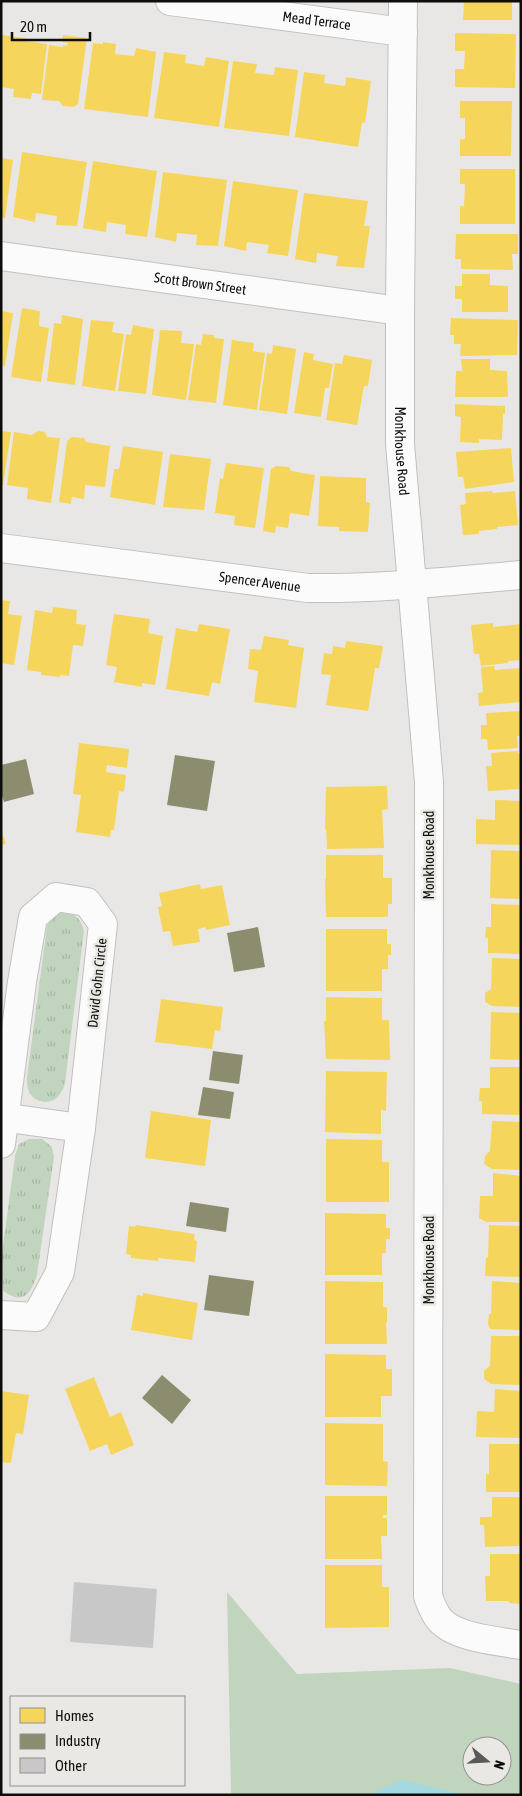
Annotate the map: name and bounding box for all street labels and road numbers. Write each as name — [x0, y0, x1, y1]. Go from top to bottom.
street label: Mead Terrace — [282, 8, 352, 33]
street label: Scott Brown Street — [153, 269, 247, 298]
street label: Monkhouse Road — [392, 406, 412, 496]
street label: Spencer Avenue — [218, 568, 302, 595]
street label: Monkhouse Road — [421, 811, 437, 899]
street label: David Gohn Circle — [84, 937, 110, 1029]
street label: Monkhouse Road — [421, 1216, 437, 1304]

